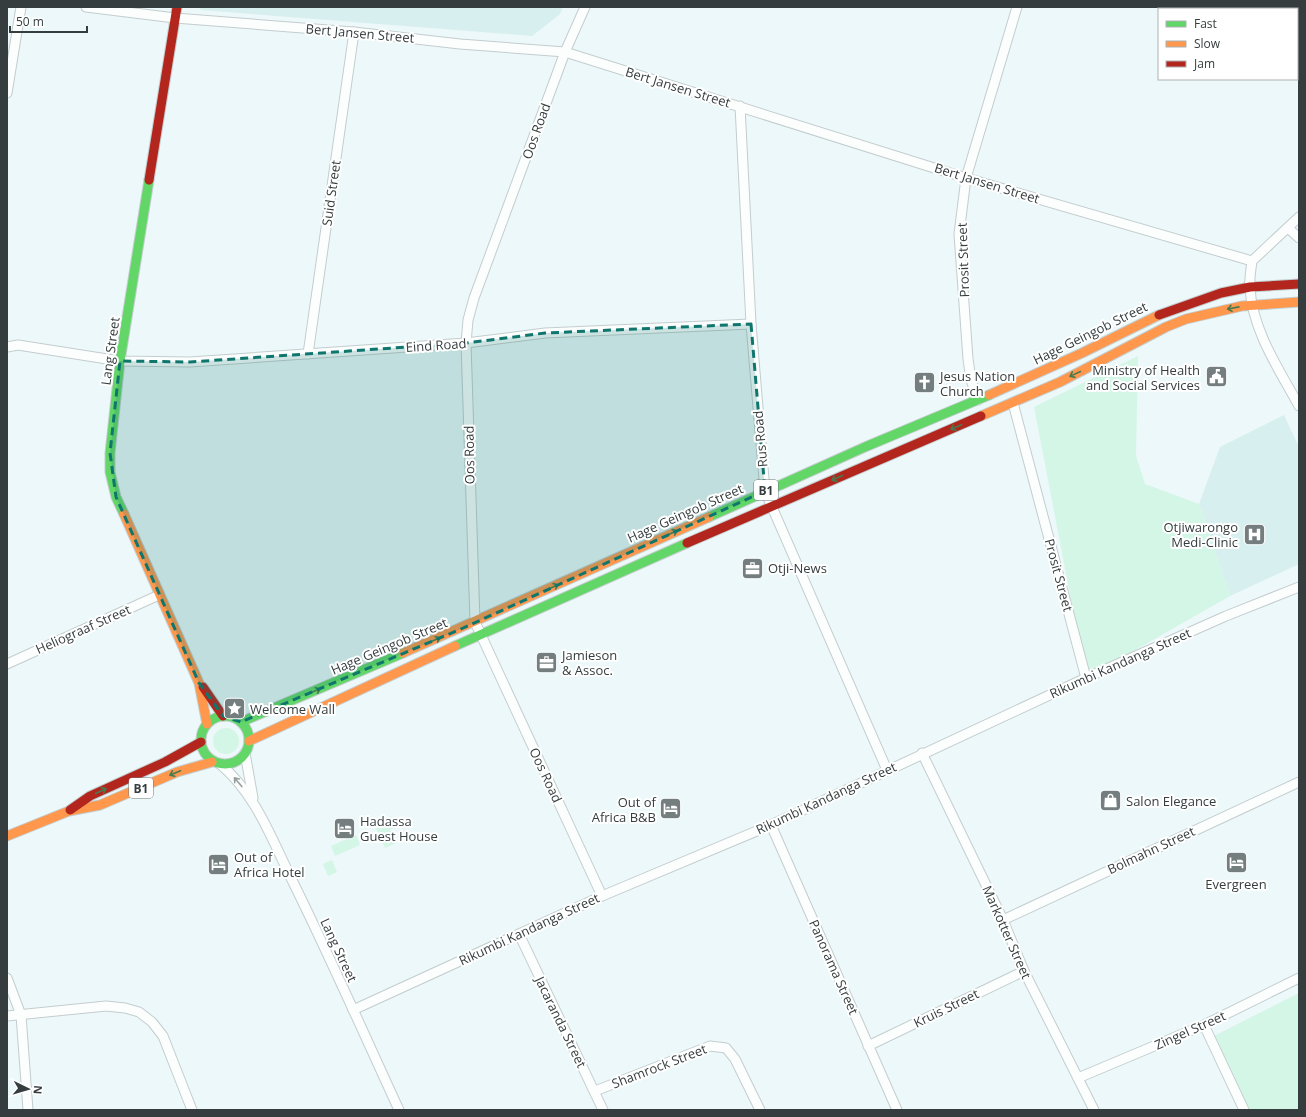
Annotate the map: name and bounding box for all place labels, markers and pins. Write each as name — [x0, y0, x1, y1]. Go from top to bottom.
place label: Ministry of Health and Social Services — [1086, 361, 1200, 394]
public building icon: Ministry of Health and Social Services — [1203, 364, 1229, 390]
place label: Jesus Nation Church — [938, 367, 1015, 400]
church icon: Jesus Nation Church — [911, 370, 937, 396]
place label: Otjiwarongo Medi-Clinic — [1163, 518, 1238, 551]
hospital icon: Otjiwarongo Medi-Clinic — [1241, 521, 1267, 547]
office icon: Otji-News — [740, 555, 766, 581]
place label: Otji-News — [768, 559, 827, 577]
place label: Jamieson & Assoc. — [560, 646, 617, 679]
office icon: Jamieson & Assoc. — [534, 649, 560, 675]
place icon: Welcome Wall — [221, 696, 247, 722]
place label: Welcome Wall — [250, 700, 335, 718]
shop icon: Salon Elegance — [1098, 788, 1124, 814]
place label: Salon Elegance — [1126, 792, 1216, 810]
place label: Out of Africa B&B — [592, 793, 657, 826]
hotel icon: Out of Africa B&B — [658, 796, 684, 822]
place label: Hadassa Guest House — [360, 812, 438, 845]
hotel icon: Hadassa Guest House — [331, 815, 357, 841]
place label: Out of Africa Hotel — [234, 848, 305, 881]
hotel icon: Evergreen — [1223, 849, 1249, 875]
hotel icon: Out of Africa Hotel — [206, 851, 232, 877]
place label: Evergreen — [1205, 875, 1267, 893]

